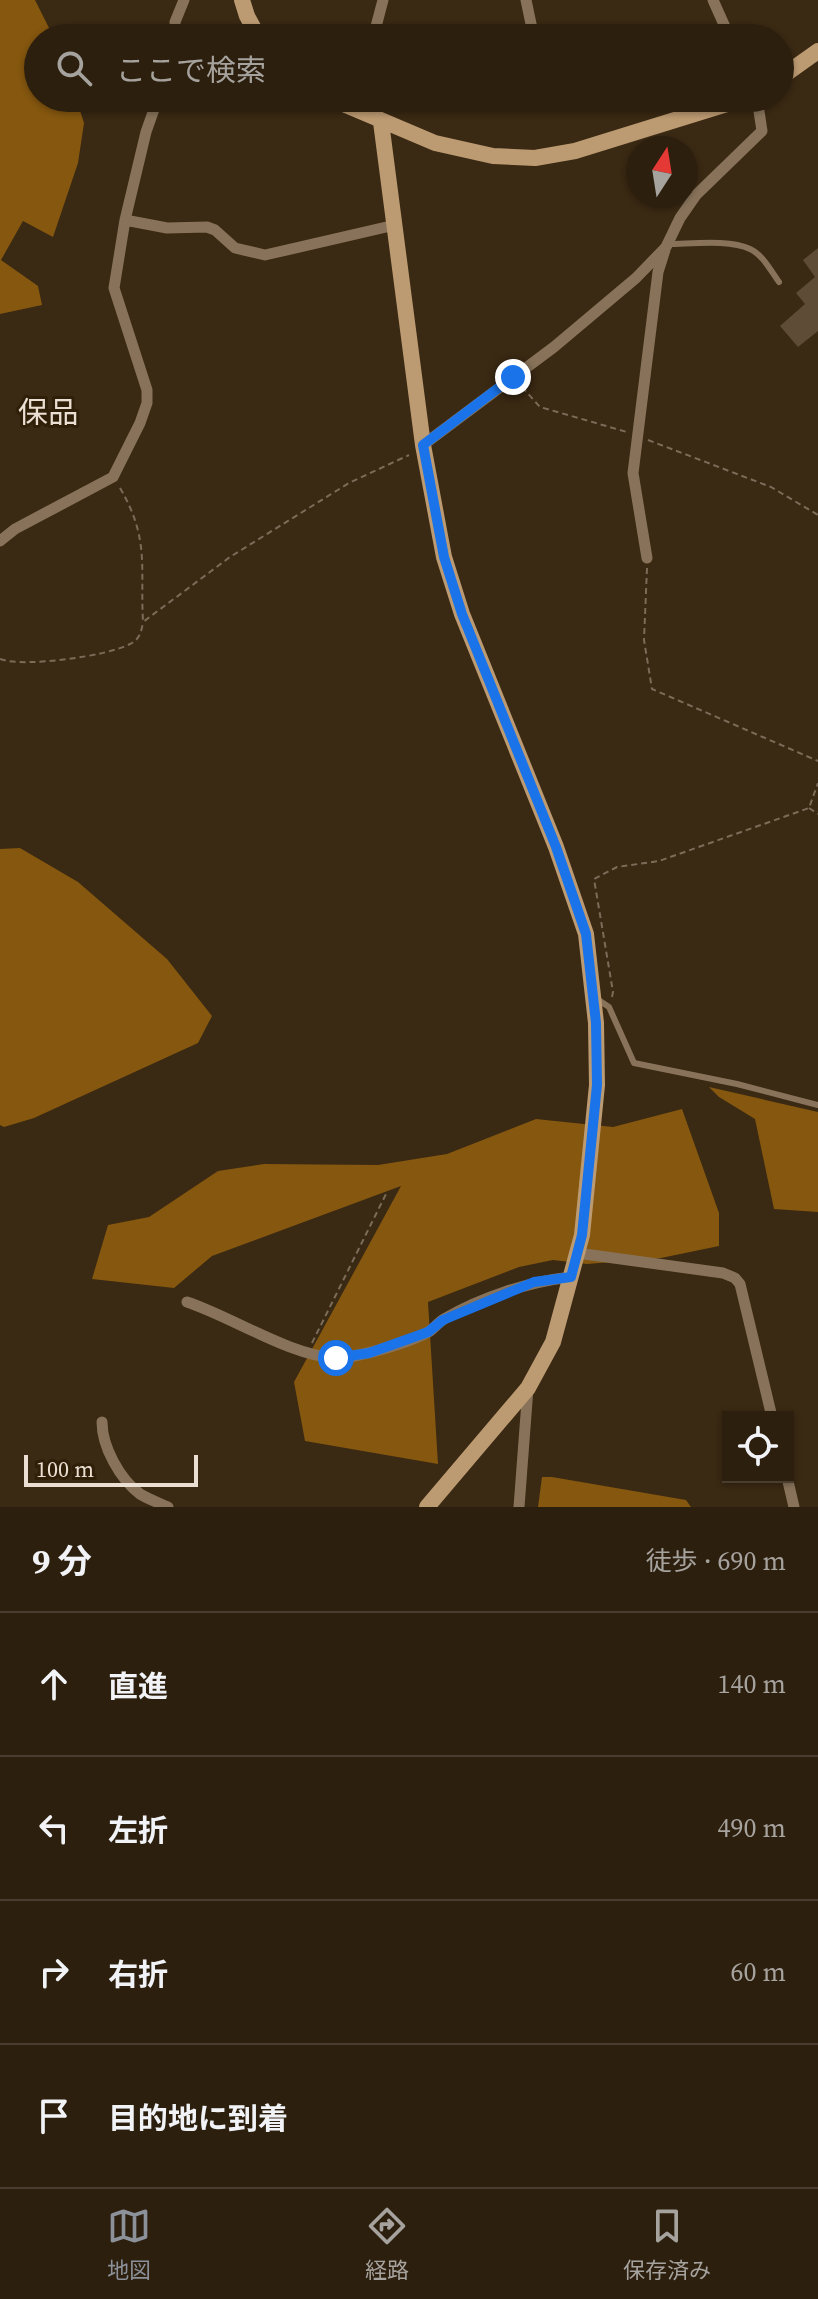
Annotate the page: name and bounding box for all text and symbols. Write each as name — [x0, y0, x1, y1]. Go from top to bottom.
search box — [24, 24, 794, 112]
icon: search — [52, 46, 96, 90]
text: ここで検索 — [116, 50, 266, 91]
north arrow — [626, 136, 698, 208]
route end — [495, 359, 531, 395]
district label: 保品 — [18, 392, 78, 433]
route start — [318, 1340, 354, 1376]
map controls — [722, 1411, 794, 1483]
button: locate — [722, 1411, 794, 1483]
scale bar — [24, 1451, 198, 1487]
text: 100 m — [36, 1454, 94, 1484]
text: 9 分 — [32, 1538, 92, 1584]
text: 徒歩 · 690 m — [646, 1543, 786, 1579]
icon: ahead — [32, 1662, 76, 1706]
text: 直進 — [108, 1666, 168, 1707]
text: 140 m — [718, 1666, 786, 1702]
icon: left — [32, 1806, 76, 1850]
text: 左折 — [108, 1810, 168, 1851]
text: 490 m — [718, 1810, 786, 1846]
icon: right — [32, 1950, 76, 1994]
text: 右折 — [108, 1954, 168, 1995]
text: 60 m — [731, 1954, 786, 1990]
icon: arrive — [32, 2094, 76, 2138]
text: 目的地に到着 — [108, 2098, 288, 2139]
tab: 地図 — [107, 2204, 151, 2285]
tab: 経路 — [365, 2204, 409, 2285]
tab: 保存済み — [623, 2204, 711, 2285]

